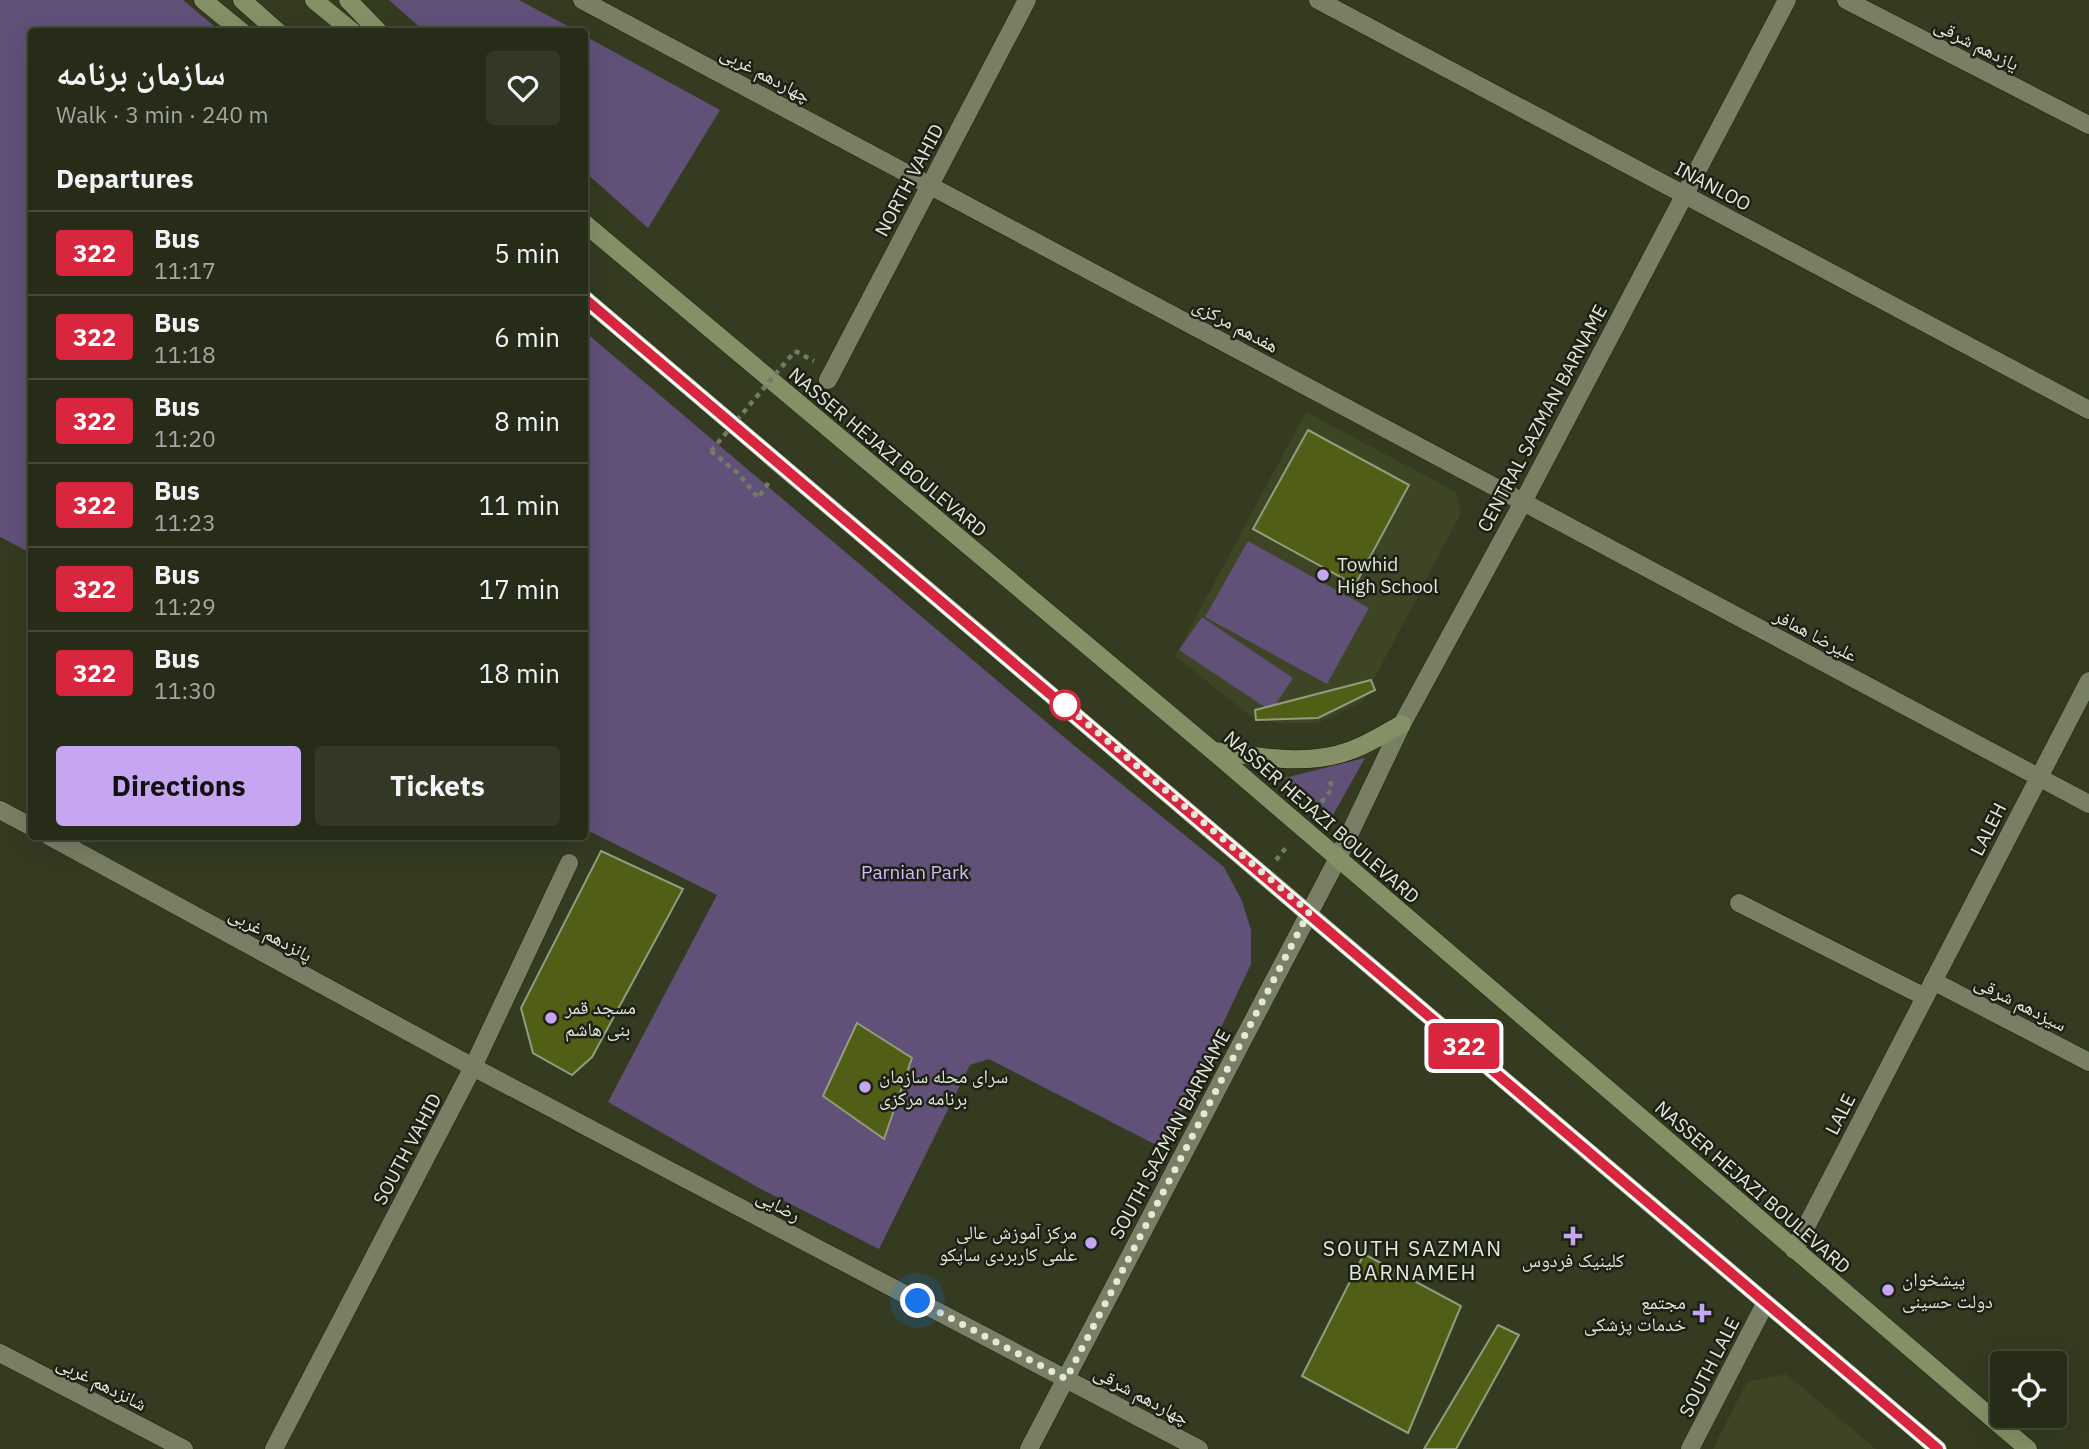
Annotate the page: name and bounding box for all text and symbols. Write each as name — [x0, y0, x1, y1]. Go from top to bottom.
street label: یازدهم شرقی — [1930, 12, 2023, 76]
street label: چهاردهم غربی — [716, 40, 815, 109]
text: سازمان برنامه — [56, 51, 226, 94]
button: heart — [486, 51, 560, 125]
text: Walk · 3 min · 240 m — [56, 99, 269, 129]
street label: NORTH VAHID — [869, 120, 949, 240]
street label: INANLOO — [1671, 156, 1755, 216]
text: Departures — [56, 161, 194, 195]
text: Bus — [154, 221, 200, 255]
text: 5 min — [494, 236, 560, 270]
text: 322 — [73, 237, 116, 269]
text: 11:17 — [154, 255, 216, 285]
street label: هفدهم مرکزی — [1188, 292, 1283, 359]
street label: CENTRAL SAZMAN BARNAME — [1472, 300, 1612, 536]
text: Bus — [154, 305, 200, 339]
text: 6 min — [494, 320, 560, 354]
text: 322 — [73, 321, 116, 353]
text: 11:18 — [154, 339, 216, 369]
street label: NASSER HEJAZI BOULEVARD — [784, 362, 992, 542]
text: Bus — [154, 389, 200, 423]
text: 8 min — [494, 404, 560, 438]
text: 322 — [73, 405, 116, 437]
text: 11:20 — [154, 423, 216, 453]
text: Bus — [154, 473, 200, 507]
text: 11 min — [479, 488, 560, 522]
text: 322 — [73, 489, 116, 521]
text: 11:23 — [154, 507, 216, 537]
place label: Towhid High School — [1337, 552, 1438, 598]
text: Bus — [154, 557, 200, 591]
marker: Towhid High School — [1315, 567, 1331, 583]
text: 17 min — [479, 572, 560, 606]
text: 322 — [73, 573, 116, 605]
text: 11:29 — [154, 591, 216, 621]
street label: علیرضا همافر — [1769, 603, 1862, 667]
text: Bus — [154, 641, 200, 675]
text: 18 min — [479, 656, 560, 690]
text: 322 — [73, 657, 116, 689]
text: 11:30 — [154, 675, 216, 705]
unlabelled marker — [1050, 690, 1080, 720]
street label: NASSER HEJAZI BOULEVARD — [1219, 725, 1425, 909]
button: Directions — [56, 746, 301, 826]
button: Tickets — [315, 746, 560, 826]
street label: LALEH — [1965, 799, 2011, 859]
park label: Parnian Park — [861, 860, 969, 884]
street label: پانزدهم غربی — [225, 901, 317, 968]
street label: سیزدهم شرقی — [1970, 970, 2071, 1037]
place label: مسجد قمر بنی هاشم — [564, 995, 636, 1042]
marker: مسجد قمر بنی هاشم — [543, 1010, 559, 1026]
line badge: 322 — [1424, 1023, 1504, 1069]
street label: SOUTH SAZMAN BARNAME — [1104, 1025, 1236, 1243]
text: 322 — [1442, 1030, 1486, 1062]
place label: سرای محله سازمان برنامه مرکزی — [879, 1064, 1008, 1110]
marker: سرای محله سازمان برنامه مرکزی — [857, 1079, 873, 1095]
street label: SOUTH VAHID — [368, 1089, 446, 1209]
street label: LALE — [1820, 1090, 1860, 1138]
street label: NASSER HEJAZI BOULEVARD — [1650, 1095, 1856, 1279]
street label: رضایی — [753, 1183, 805, 1227]
place label: مرکز آموزش عالی علمی کاربردی ساپکو — [939, 1220, 1077, 1266]
marker: کلینیک فردوس — [1563, 1226, 1583, 1246]
district label: SOUTH SAZMAN BARNAMEH — [1323, 1234, 1503, 1286]
marker: مرکز آموزش عالی علمی کاربردی ساپکو — [1083, 1235, 1099, 1251]
place label: کلینیک فردوس — [1522, 1248, 1624, 1272]
place label: پیشخوان دولت حسینی — [1902, 1267, 1993, 1313]
marker: پیشخوان دولت حسینی — [1880, 1282, 1896, 1298]
your location — [900, 1283, 935, 1318]
place label: مجتمع خدمات پزشکی — [1584, 1290, 1686, 1336]
marker: مجتمع خدمات پزشکی — [1692, 1303, 1712, 1323]
street label: SOUTH LALE — [1674, 1313, 1744, 1421]
street label: شانزدهم غربی — [53, 1350, 151, 1417]
map controls — [1990, 1351, 2067, 1428]
button: locate — [1990, 1351, 2067, 1428]
street label: چهاردهم شرقی — [1090, 1360, 1194, 1431]

